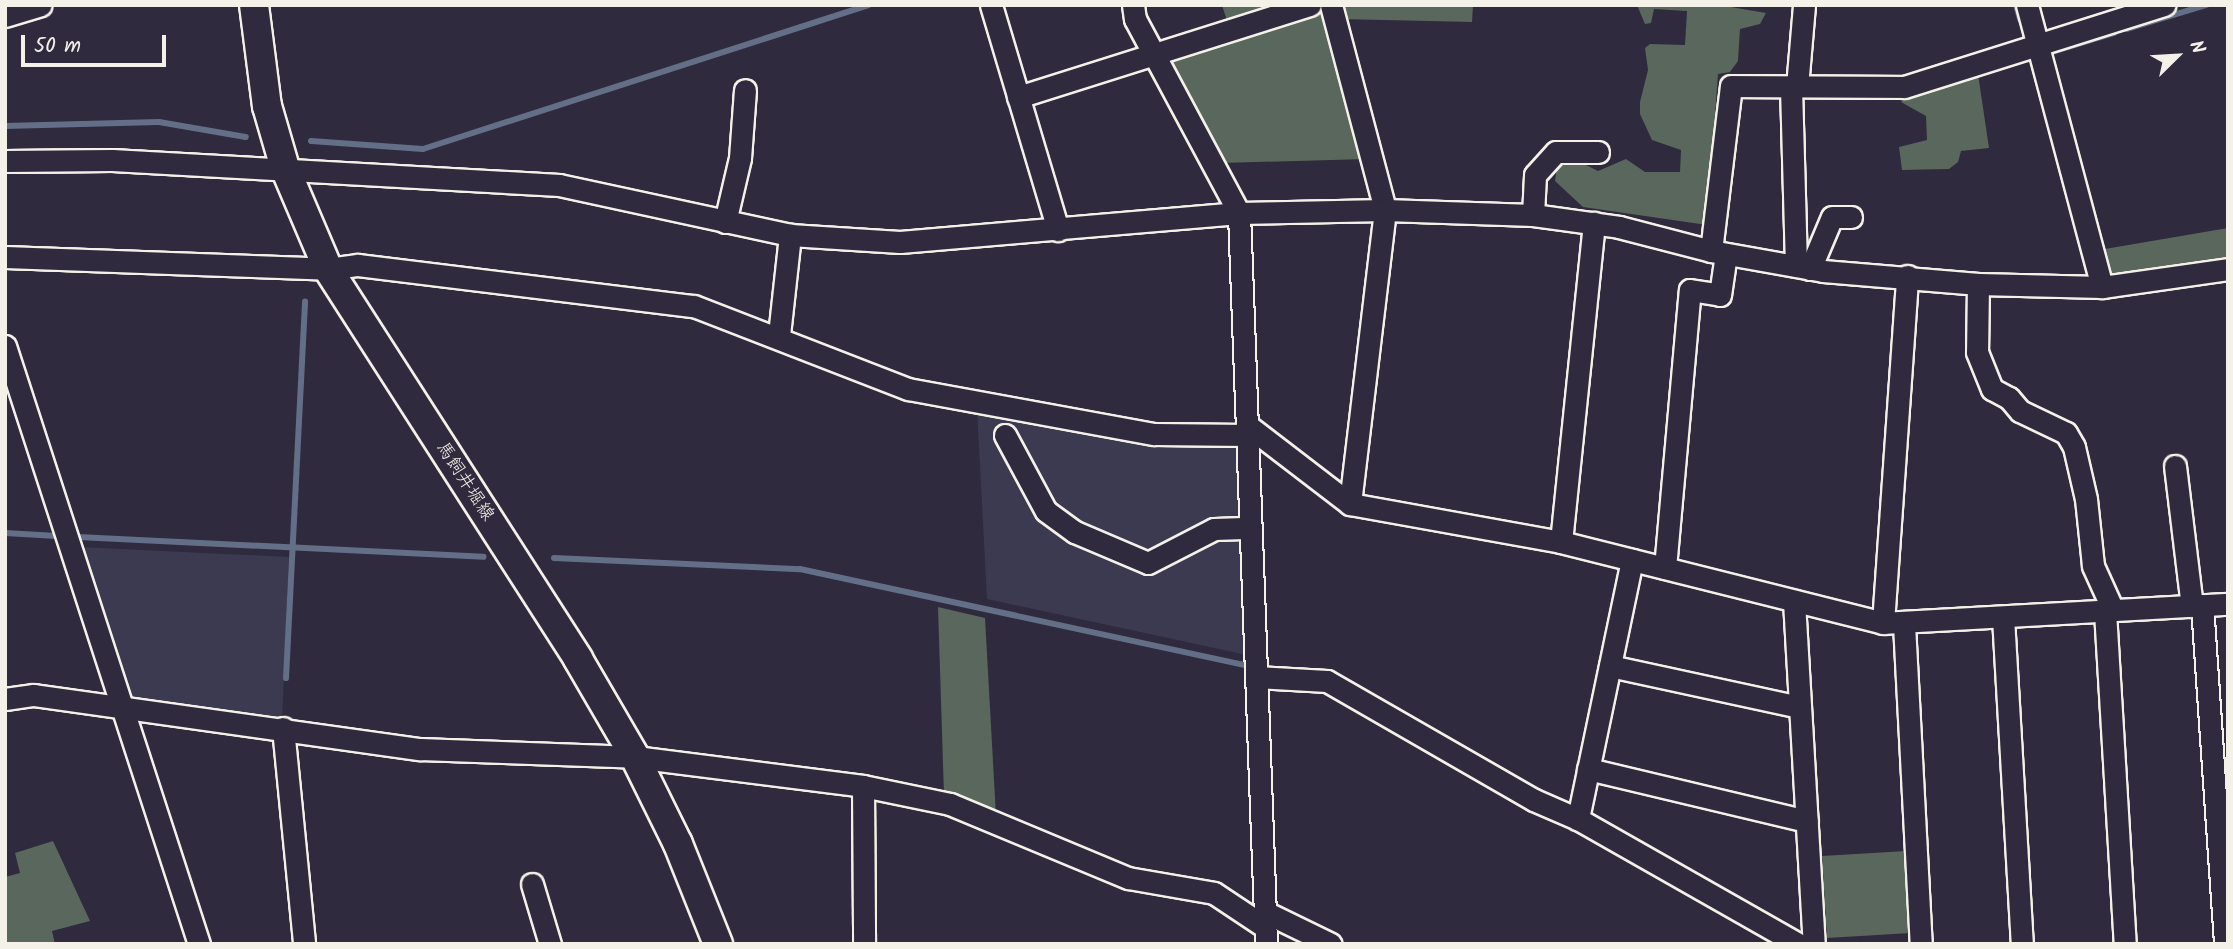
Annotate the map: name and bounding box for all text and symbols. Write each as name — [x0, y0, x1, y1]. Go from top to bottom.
scale bar — [24, 21, 170, 65]
north arrow — [2142, 21, 2212, 91]
text: 50 m — [34, 30, 81, 63]
text: N — [2180, 36, 2212, 59]
street label: 馬飼井堀線 — [430, 438, 498, 526]

